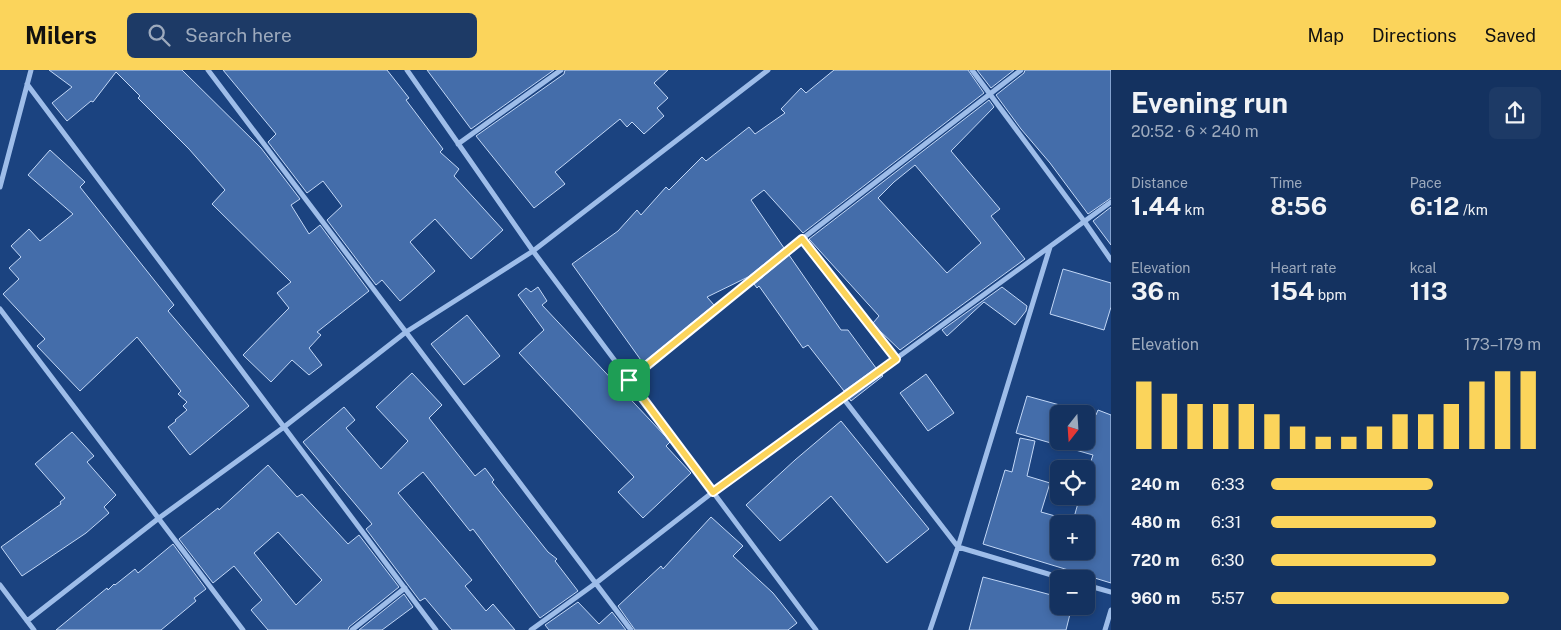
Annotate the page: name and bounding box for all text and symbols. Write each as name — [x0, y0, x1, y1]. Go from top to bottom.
search box — [127, 13, 477, 58]
text: Milers — [25, 21, 97, 49]
icon: search — [145, 21, 173, 49]
text: Search here — [185, 24, 292, 46]
text: Map — [1307, 25, 1344, 46]
text: Directions — [1372, 25, 1457, 46]
text: Saved — [1485, 25, 1536, 46]
text: Evening run — [1131, 86, 1288, 119]
button: share — [1489, 87, 1541, 139]
text: 20:52 · 6 × 240 m — [1131, 122, 1259, 141]
text: Distance — [1131, 175, 1188, 191]
text: Time — [1270, 175, 1302, 191]
text: Pace — [1410, 175, 1442, 191]
text: 1.44 — [1131, 191, 1181, 221]
text: 8:56 — [1270, 191, 1327, 221]
text: 6:12 — [1410, 191, 1459, 221]
text: km — [1181, 202, 1205, 218]
text: /km — [1459, 202, 1488, 218]
text: Elevation — [1131, 260, 1190, 276]
text: Heart rate — [1270, 260, 1337, 276]
text: kcal — [1410, 260, 1437, 276]
text: 36 — [1131, 276, 1164, 306]
text: 154 — [1270, 276, 1314, 306]
text: 113 — [1410, 276, 1448, 306]
text: m — [1164, 287, 1180, 303]
text: bpm — [1314, 287, 1347, 303]
text: Elevation — [1131, 335, 1199, 354]
text: 173–179 m — [1464, 335, 1541, 354]
pin — [608, 359, 650, 401]
icon: arrive — [615, 366, 643, 394]
north arrow — [1050, 405, 1095, 450]
map controls — [1050, 405, 1095, 615]
button: locate — [1050, 460, 1095, 505]
text: 240 m — [1131, 475, 1180, 494]
text: 6:33 — [1211, 475, 1245, 494]
text: 480 m — [1131, 513, 1180, 532]
text: 6:31 — [1211, 513, 1241, 532]
button: + — [1050, 515, 1095, 560]
text: 720 m — [1131, 551, 1179, 570]
text: 6:30 — [1211, 551, 1244, 570]
button: − — [1050, 570, 1095, 615]
text: 960 m — [1131, 589, 1180, 608]
text: 5:57 — [1211, 589, 1245, 608]

